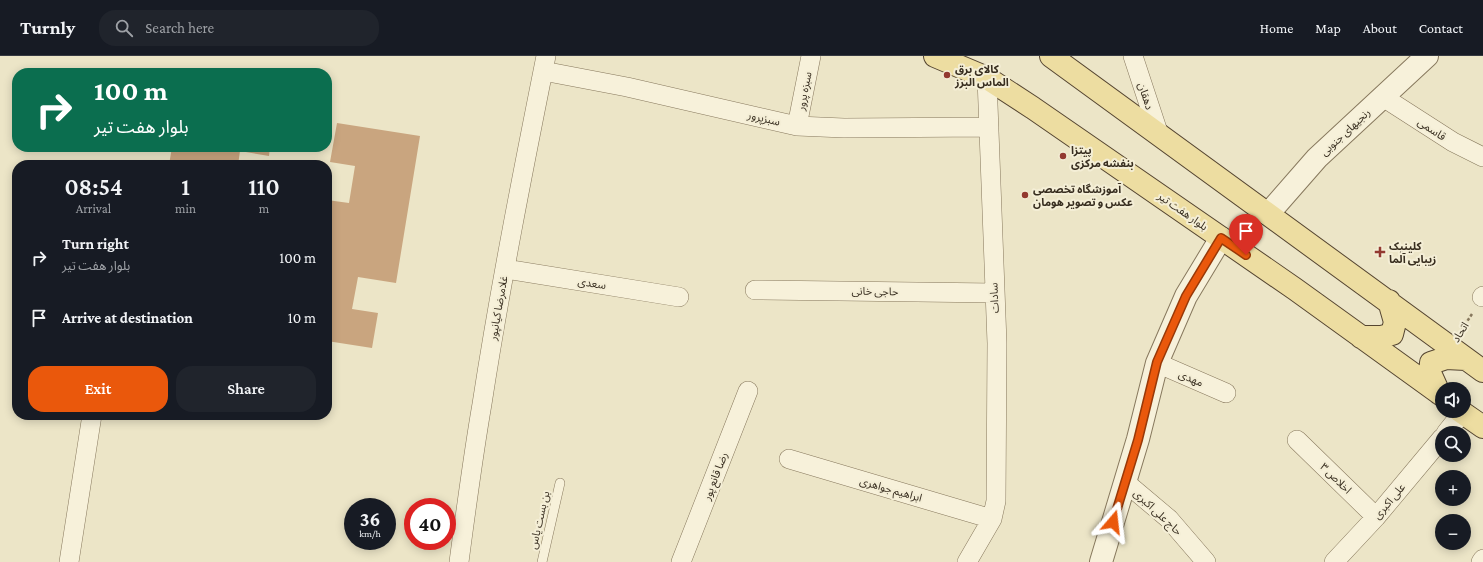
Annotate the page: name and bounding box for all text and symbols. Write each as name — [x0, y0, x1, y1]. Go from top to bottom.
search box — [99, 10, 379, 46]
text: Turnly — [20, 17, 75, 38]
icon: search — [113, 17, 135, 39]
text: Search here — [145, 20, 214, 36]
text: Home — [1260, 20, 1293, 36]
text: Map — [1315, 20, 1341, 36]
text: About — [1363, 20, 1397, 36]
text: Contact — [1419, 20, 1463, 36]
place label: کالای برق الماس البرز — [954, 63, 1009, 89]
street label: سبزه پرور — [794, 70, 816, 113]
marker: کالای برق الماس البرز — [942, 70, 952, 80]
text: 100 m — [94, 75, 168, 106]
street label: دهقان — [1135, 81, 1156, 111]
icon: right — [28, 84, 80, 136]
street label: رنجیهای جنوبی — [1318, 106, 1373, 159]
street label: سبزپرور — [745, 108, 782, 130]
street label: قاسمی — [1415, 115, 1448, 143]
text: بلوار هفت تیر — [94, 117, 189, 137]
place label: پیتزا بنفشه مرکزی — [1071, 144, 1134, 170]
marker: پیتزا بنفشه مرکزی — [1058, 151, 1068, 161]
text: 08:54 — [64, 173, 123, 200]
text: 1 — [181, 173, 190, 200]
text: 110 — [248, 173, 280, 200]
place label: آموزشگاه تخصصی عکس و تصویر هومان — [1033, 183, 1133, 209]
street label: بلوار هفت تیر — [1154, 189, 1210, 233]
marker: آموزشگاه تخصصی عکس و تصویر هومان — [1020, 190, 1030, 200]
text: Arrival — [76, 201, 111, 216]
text: min — [175, 201, 196, 216]
text: m — [259, 201, 269, 216]
pin — [1229, 214, 1263, 255]
icon: arrive — [1235, 220, 1257, 242]
text: Turn right — [62, 236, 129, 252]
place label: کلینیک زیبایی آلما — [1389, 240, 1436, 266]
marker: کلینیک زیبایی آلما — [1374, 246, 1386, 258]
icon: right — [28, 247, 50, 269]
text: 100 m — [279, 250, 316, 266]
text: بلوار هفت تیر — [62, 258, 130, 273]
street label: غلامرضا کیانپور — [486, 274, 512, 343]
street label: سعدی — [577, 275, 607, 292]
street label: سادات — [987, 282, 1001, 314]
street label: حاجی خانی — [851, 285, 899, 298]
icon: arrive — [28, 307, 50, 329]
text: Arrive at destination — [62, 310, 193, 326]
text: 10 m — [288, 310, 316, 326]
street label: اتحاد — [1449, 320, 1471, 344]
button: Exit — [28, 366, 168, 412]
button: Share — [176, 366, 316, 412]
street label: مهدی — [1176, 367, 1205, 390]
map controls — [1435, 382, 1471, 550]
button: sound — [1435, 382, 1471, 418]
button: search — [1435, 426, 1471, 462]
street label: رضا قانع پور — [700, 450, 732, 503]
street label: اخلاص ۳ — [1318, 460, 1354, 496]
button: + — [1435, 470, 1471, 506]
street label: ابراهیم جواهری — [858, 474, 924, 507]
street label: علی اکبری — [1371, 480, 1408, 522]
street label: حاج علی اکبری — [1130, 487, 1185, 539]
street label: بن بست یاس — [526, 490, 553, 550]
speed limit sign: 40 — [404, 498, 456, 550]
position arrow — [1092, 501, 1134, 543]
text: 36 — [360, 508, 380, 530]
button: − — [1435, 514, 1471, 550]
text: km/h — [359, 528, 381, 539]

